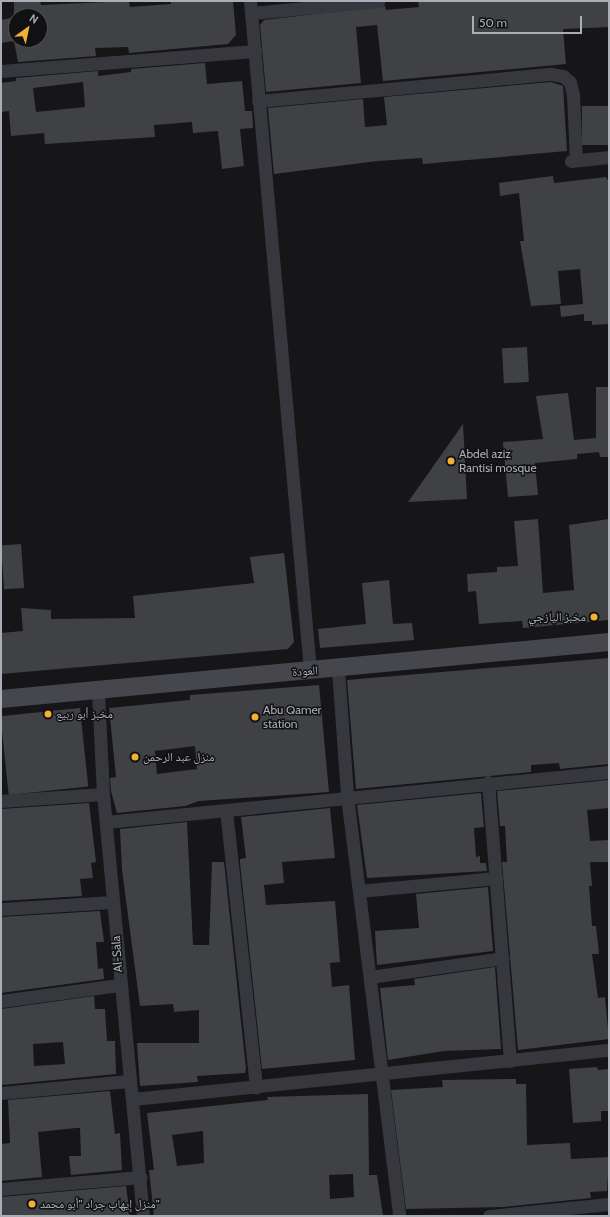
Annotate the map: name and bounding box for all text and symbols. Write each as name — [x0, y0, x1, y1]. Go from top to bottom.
north arrow — [8, 8, 48, 48]
scale bar — [474, 8, 584, 34]
text: N — [27, 11, 41, 27]
text: 50 m — [479, 15, 507, 30]
place label: Abdel aziz Rantisi mosque — [459, 447, 537, 475]
marker: Abdel aziz Rantisi mosque — [446, 456, 456, 466]
place label: مخبز اليازجي — [528, 610, 586, 624]
marker: مخبز اليازجي — [589, 612, 599, 622]
street label: العودة — [292, 663, 318, 679]
place label: Abu Qamer station — [263, 703, 321, 731]
place label: مخبز أبو ربيع — [56, 707, 113, 721]
marker: مخبز أبو ربيع — [43, 709, 53, 719]
marker: Abu Qamer station — [250, 712, 260, 722]
place label: منزل عبد الرحمن — [143, 750, 214, 764]
marker: منزل عبد الرحمن — [130, 752, 140, 762]
street label: Al-Sala — [109, 935, 125, 973]
place label: منزل إيهاب جراد "أبو محمد" — [40, 1197, 160, 1211]
marker: منزل إيهاب جراد "أبو محمد" — [27, 1199, 37, 1209]

